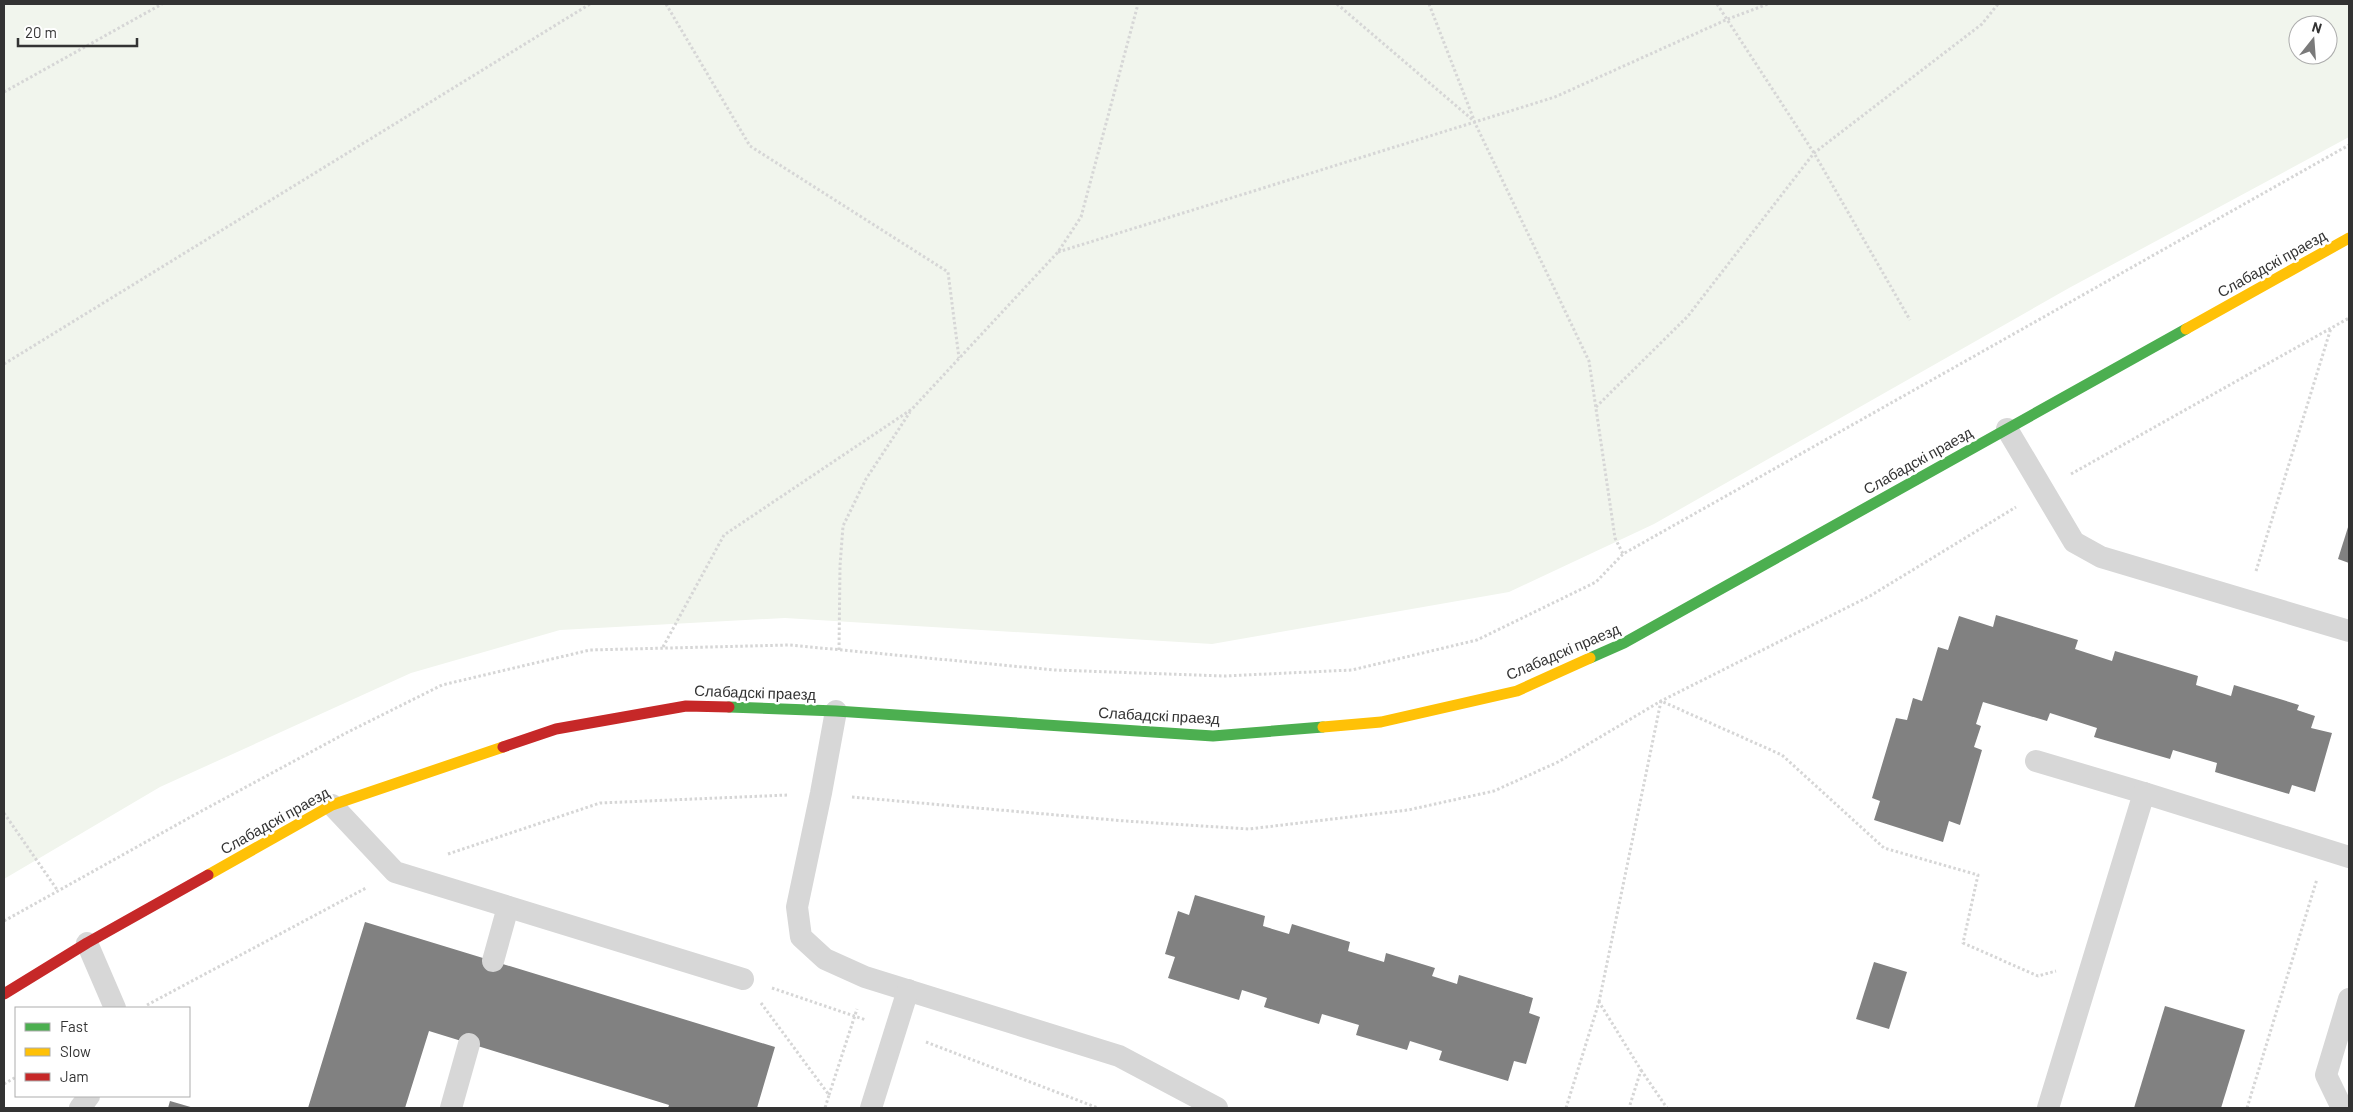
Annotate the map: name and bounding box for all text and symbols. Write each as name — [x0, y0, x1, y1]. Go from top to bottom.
scale bar — [18, 15, 136, 47]
north arrow — [2288, 15, 2338, 65]
text: N — [2310, 18, 2324, 37]
text: 20 m — [25, 23, 57, 41]
street label: Слабадскі праезд — [2214, 226, 2329, 301]
street label: Слабадскі праезд — [1860, 423, 1975, 498]
street label: Слабадскі праезд — [1503, 619, 1622, 683]
street label: Слабадскі праезд — [694, 681, 816, 703]
street label: Слабадскі праезд — [1098, 703, 1221, 727]
street label: Слабадскі праезд — [217, 783, 332, 858]
legend — [15, 1007, 190, 1097]
text: Fast — [60, 1017, 88, 1035]
text: Slow — [60, 1042, 91, 1060]
text: Jam — [60, 1067, 89, 1085]

